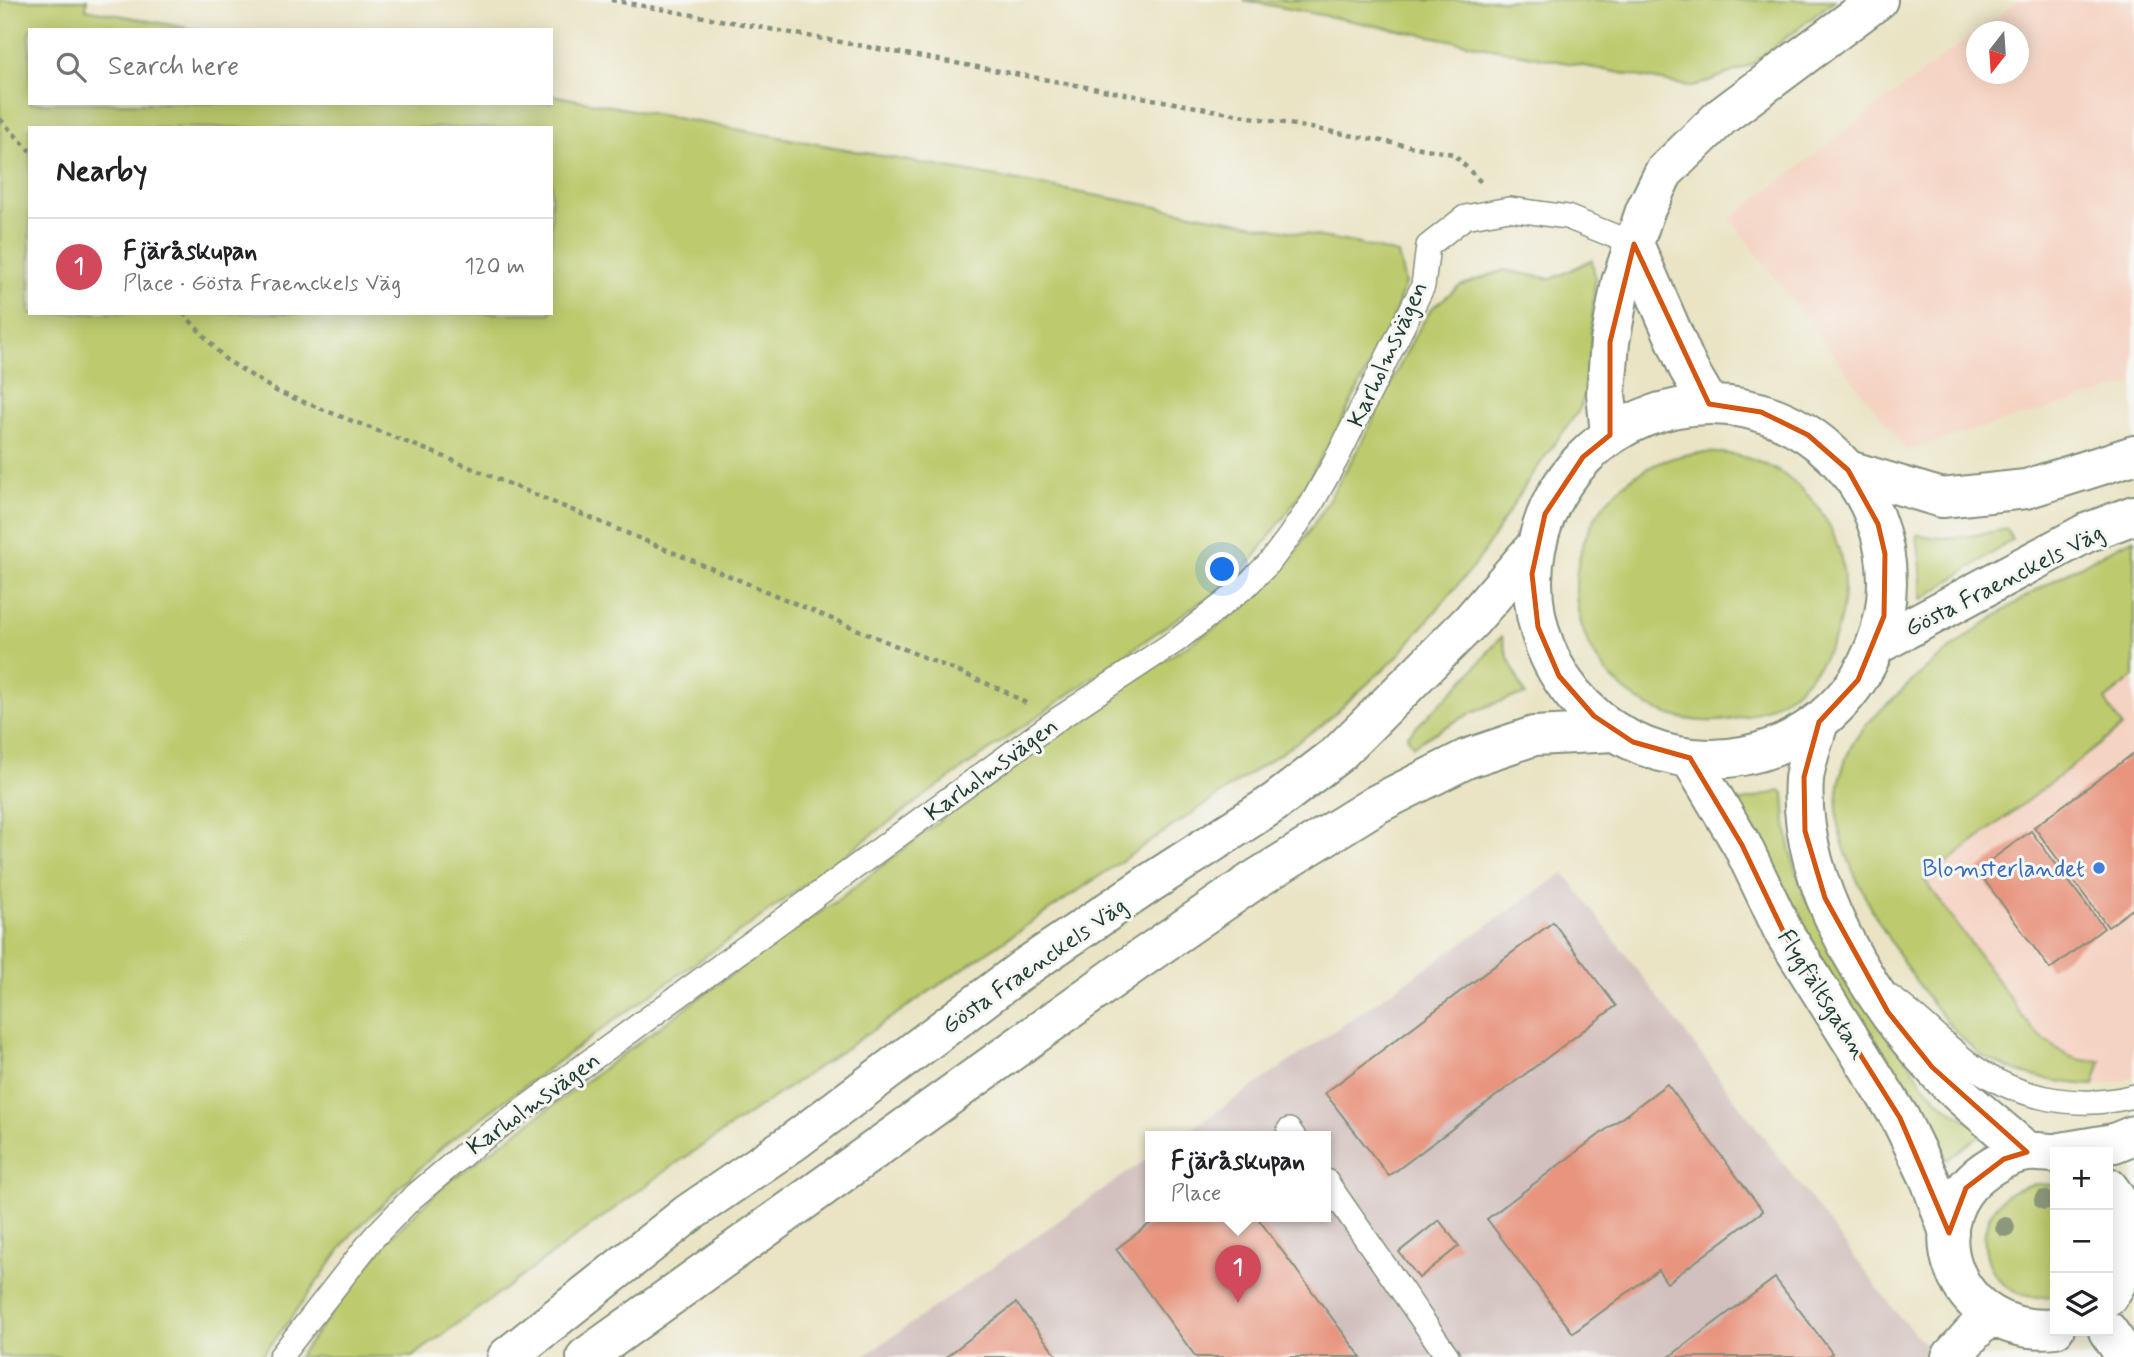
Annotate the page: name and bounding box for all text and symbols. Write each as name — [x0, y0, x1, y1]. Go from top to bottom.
north arrow — [1966, 21, 2029, 84]
search box — [28, 28, 553, 105]
icon: search — [52, 48, 90, 86]
text: Search here — [108, 50, 239, 84]
text: Nearby — [56, 152, 147, 191]
text: Fjäråskupan — [123, 235, 257, 269]
text: 1 — [74, 252, 84, 282]
text: 120 m — [464, 252, 525, 282]
text: Place · Gösta Fraenckels Väg — [123, 269, 401, 299]
street label: Karholmsvägen — [1341, 277, 1436, 433]
street label: Gösta Fraenckels Väg — [1900, 518, 2109, 645]
your location — [1205, 552, 1239, 586]
street label: Karholmsvägen — [919, 711, 1065, 829]
place label: Blomsterlandet — [1922, 854, 2085, 885]
marker: Blomsterlandet — [2091, 860, 2107, 876]
street label: Gösta Fraenckels Väg — [936, 891, 1133, 1042]
street label: Flygfältsgatan — [1769, 924, 1874, 1066]
street label: Karholmsvägen — [461, 1045, 607, 1163]
popup — [1145, 1131, 1331, 1222]
text: Fjäråskupan — [1171, 1145, 1305, 1179]
map controls — [2050, 1147, 2113, 1336]
button: + — [2050, 1147, 2113, 1210]
text: Place — [1171, 1179, 1221, 1209]
button: − — [2050, 1210, 2113, 1273]
pin: 1 — [1215, 1245, 1261, 1303]
button: layers — [2050, 1273, 2113, 1336]

